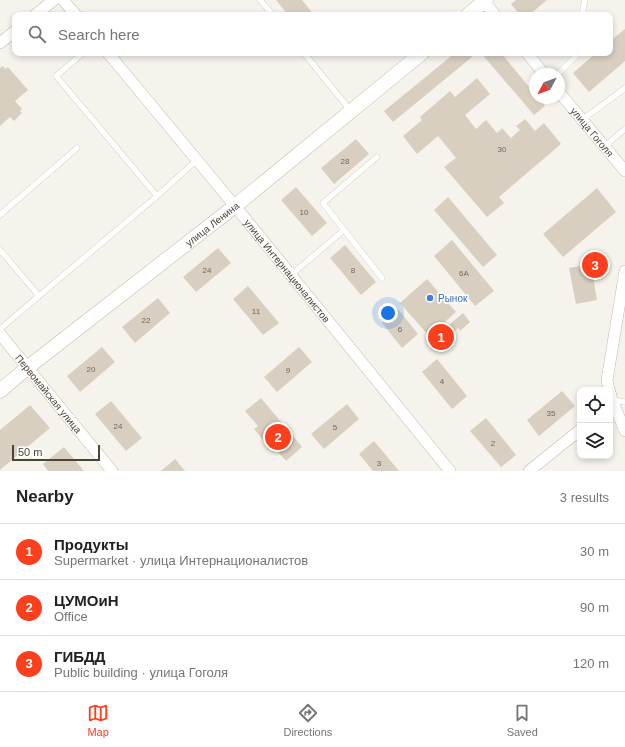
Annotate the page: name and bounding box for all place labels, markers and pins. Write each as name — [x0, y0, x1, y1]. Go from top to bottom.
pin: 3 — [582, 250, 608, 280]
marker: Рынок — [425, 293, 435, 303]
place label: Рынок — [438, 293, 468, 304]
pin: 1 — [428, 322, 454, 352]
pin: 2 — [265, 422, 291, 452]

